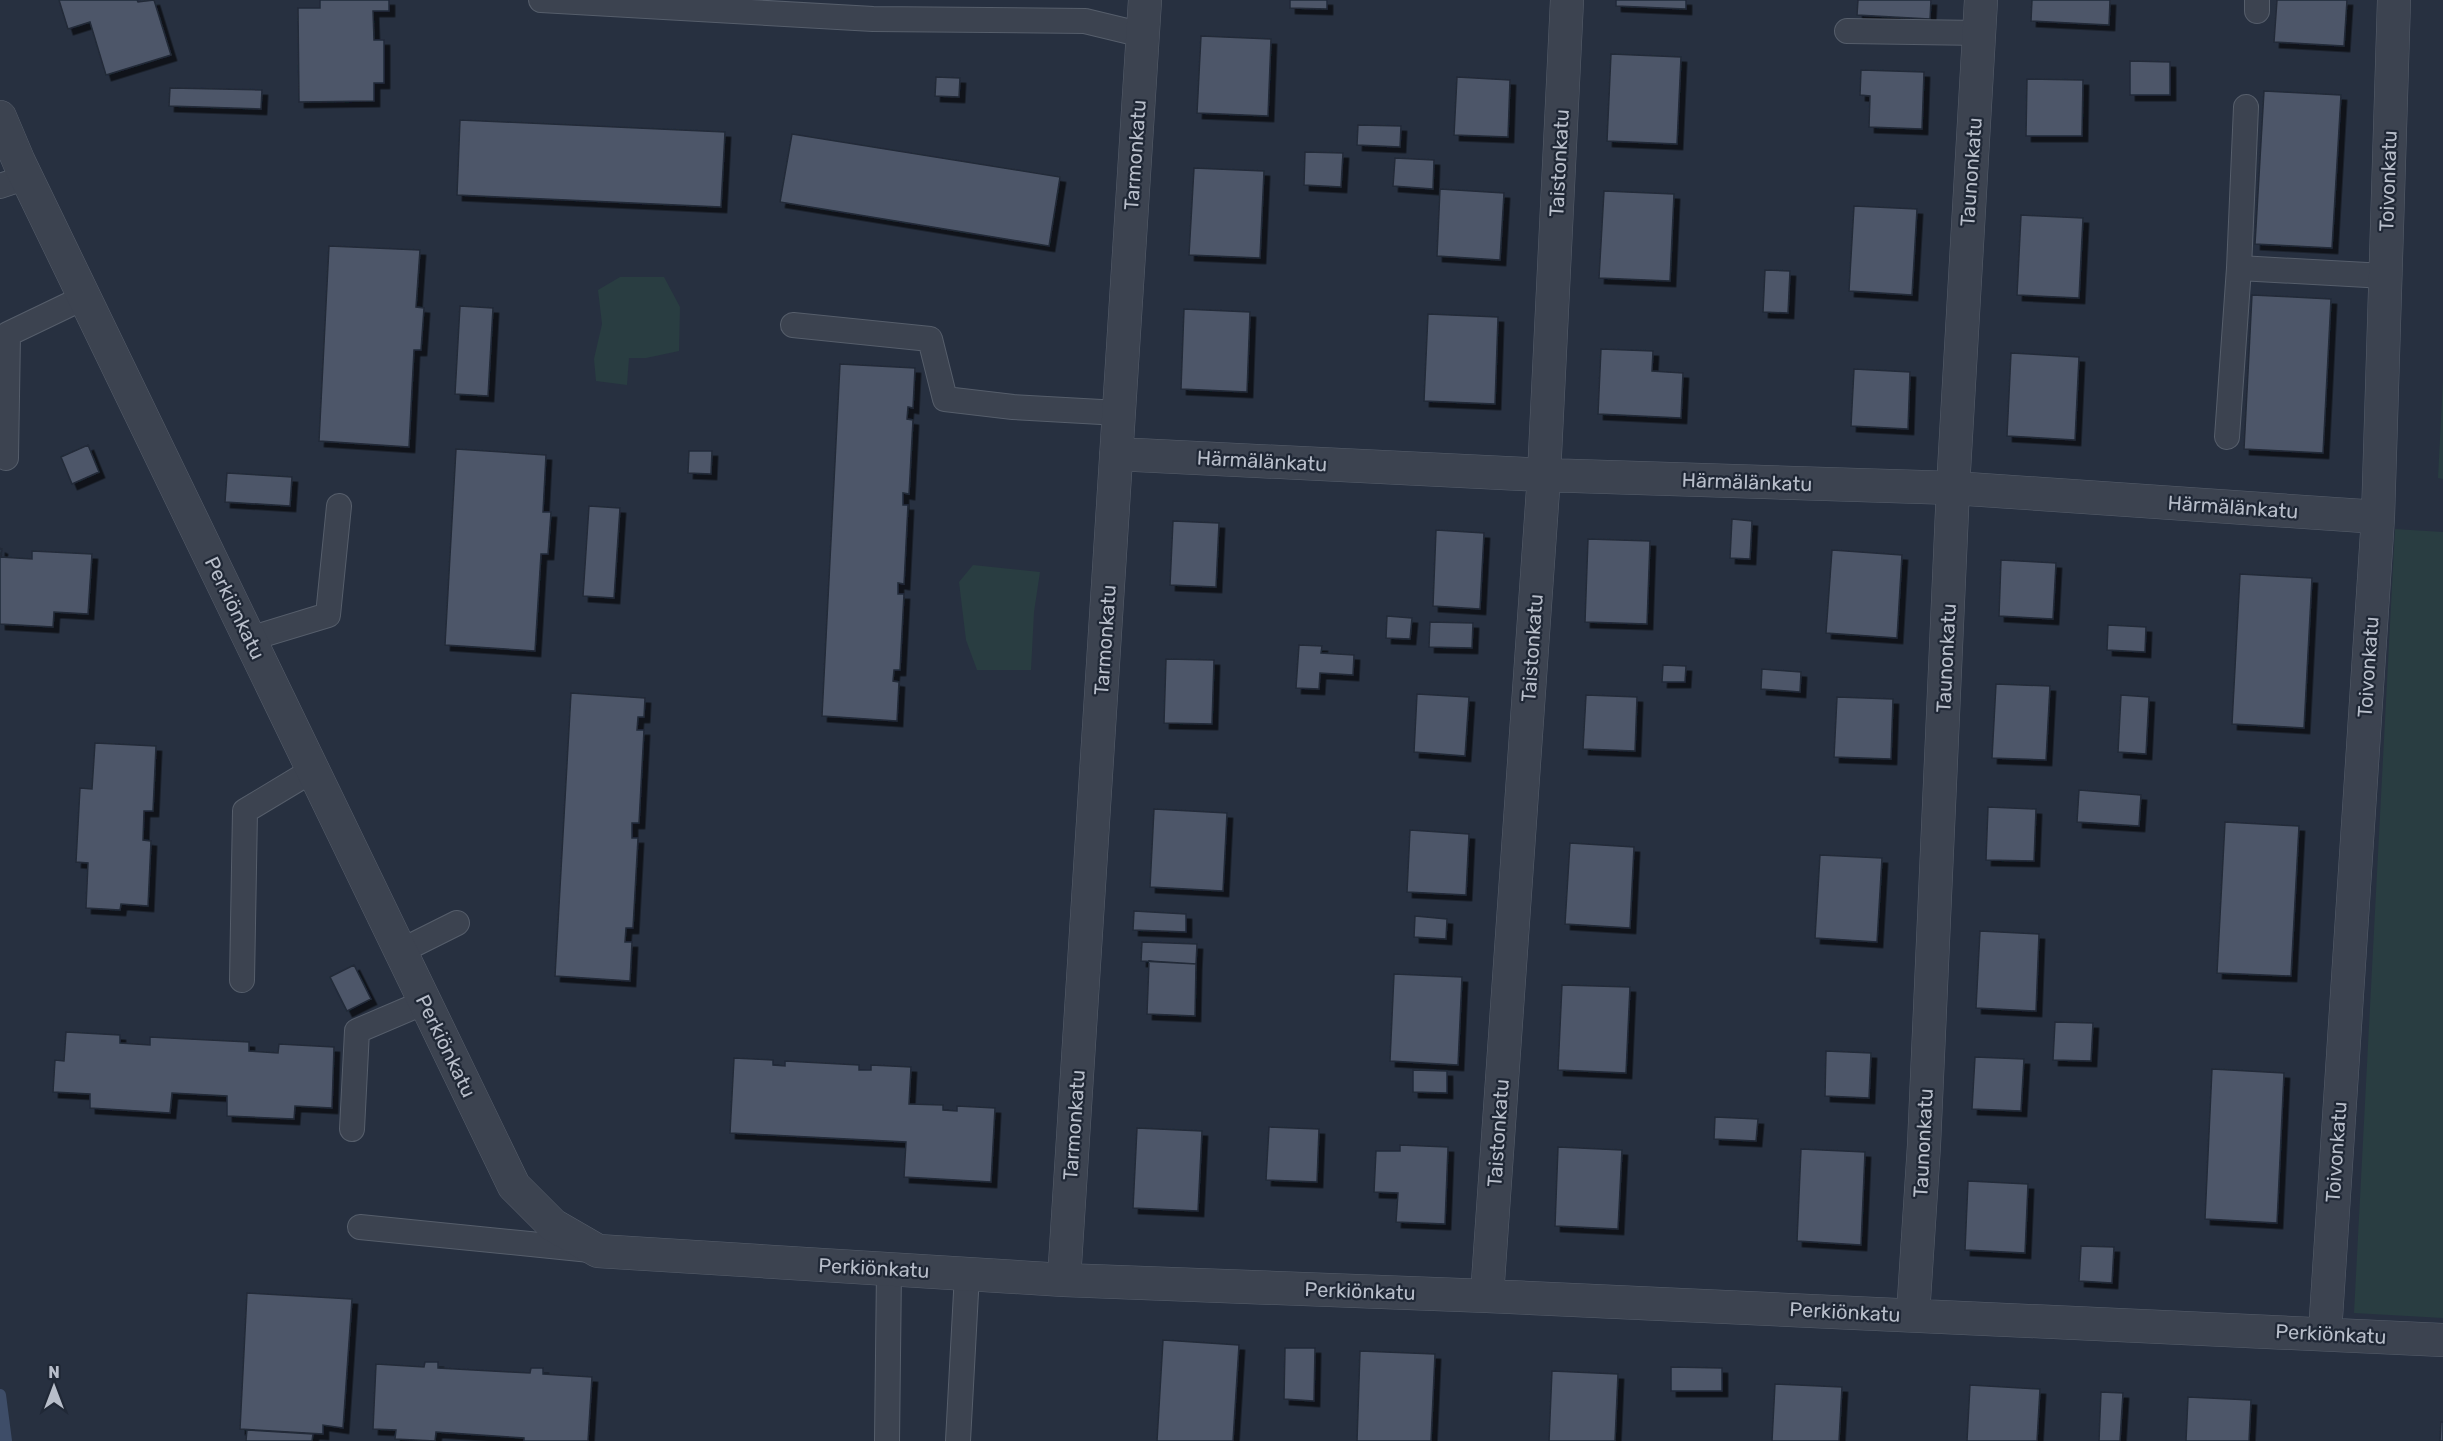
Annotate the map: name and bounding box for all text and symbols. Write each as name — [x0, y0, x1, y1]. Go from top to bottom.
street label: Tarmonkatu — [1119, 99, 1151, 211]
street label: Taistonkatu — [1544, 108, 1574, 218]
street label: Taunonkatu — [1955, 117, 1987, 227]
street label: Toivonkatu — [2374, 130, 2402, 232]
street label: Härmälänkatu — [1196, 446, 1328, 476]
street label: Härmälänkatu — [1681, 468, 1813, 496]
street label: Härmälänkatu — [2167, 490, 2299, 524]
street label: Perkiönkatu — [200, 553, 270, 663]
street label: Tarmonkatu — [1089, 584, 1121, 696]
street label: Taistonkatu — [1516, 593, 1548, 703]
street label: Taunonkatu — [1931, 603, 1961, 713]
street label: Toivonkatu — [2352, 616, 2384, 718]
street label: Perkiönkatu — [411, 991, 481, 1101]
street label: Tarmonkatu — [1058, 1069, 1090, 1181]
street label: Taistonkatu — [1482, 1078, 1514, 1188]
street label: Taunonkatu — [1908, 1088, 1938, 1198]
street label: Toivonkatu — [2320, 1101, 2352, 1203]
street label: Perkiönkatu — [818, 1253, 930, 1283]
street label: Perkiönkatu — [1304, 1277, 1416, 1305]
street label: Perkiönkatu — [1789, 1297, 1901, 1327]
street label: Perkiönkatu — [2275, 1319, 2387, 1349]
north arrow — [24, 1357, 84, 1417]
text: N — [48, 1363, 60, 1382]

